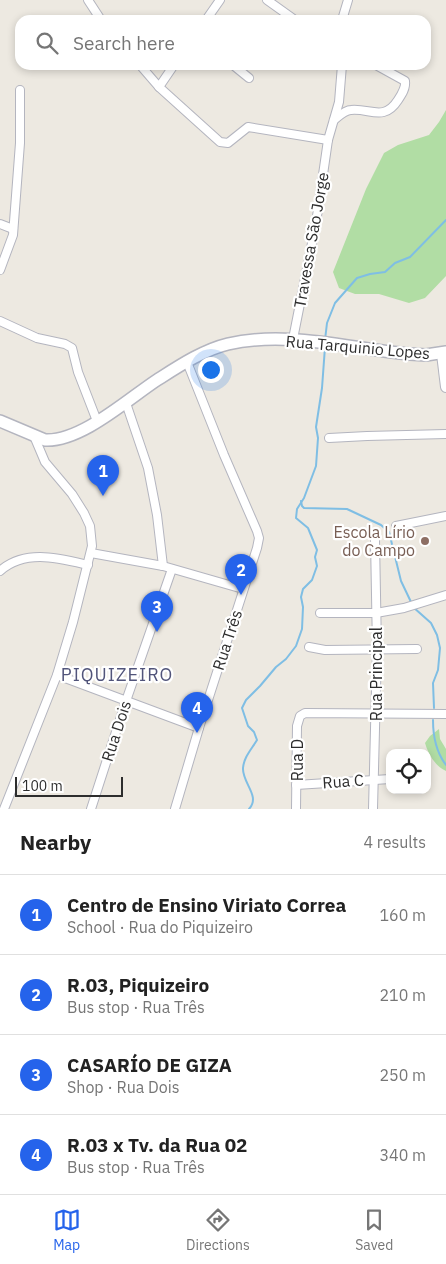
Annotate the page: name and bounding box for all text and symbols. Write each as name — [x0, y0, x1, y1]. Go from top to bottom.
search box — [15, 15, 431, 70]
icon: search — [33, 29, 61, 57]
text: Search here — [73, 31, 175, 55]
street label: Travessa São Jorge — [289, 170, 333, 309]
street label: Rua Tarquinio Lopes — [285, 331, 431, 363]
your location — [198, 357, 224, 383]
pin: 1 — [87, 455, 119, 496]
place label: Escola Lírio do Campo — [333, 522, 415, 560]
marker: Escola Lírio do Campo — [419, 535, 431, 547]
pin: 2 — [225, 554, 257, 595]
pin: 3 — [141, 591, 173, 632]
street label: Rua Três — [208, 607, 246, 673]
street label: Rua Principal — [366, 627, 386, 721]
district label: PIQUIZEIRO — [61, 663, 173, 686]
pin: 4 — [181, 692, 213, 733]
street label: Rua Dois — [97, 698, 135, 764]
street label: Rua D — [287, 739, 307, 781]
map controls — [386, 749, 431, 794]
button: locate — [386, 749, 431, 794]
street label: Rua C — [322, 770, 364, 792]
scale bar — [15, 774, 122, 797]
text: 100 m — [22, 777, 63, 795]
text: Nearby — [20, 828, 91, 856]
text: 4 results — [363, 832, 426, 852]
text: Centro de Ensino Viriato Correa — [67, 893, 346, 917]
text: 1 — [31, 905, 41, 925]
text: 160 m — [379, 905, 426, 925]
text: School · Rua do Piquizeiro — [67, 917, 253, 937]
text: R.03, Piquizeiro — [67, 973, 209, 997]
text: 2 — [31, 985, 41, 1005]
text: 210 m — [379, 985, 426, 1005]
text: Bus stop · Rua Três — [67, 997, 205, 1017]
text: CASARÍO DE GIZA — [67, 1053, 232, 1077]
text: 3 — [31, 1065, 41, 1085]
text: 250 m — [379, 1065, 426, 1085]
text: Shop · Rua Dois — [67, 1077, 180, 1097]
text: R.03 x Tv. da Rua 02 — [67, 1133, 247, 1157]
text: 4 — [31, 1145, 41, 1165]
text: 340 m — [379, 1145, 426, 1165]
text: Bus stop · Rua Três — [67, 1157, 205, 1177]
tab: Map — [53, 1206, 81, 1254]
tab: Directions — [186, 1206, 250, 1254]
tab: Saved — [355, 1206, 393, 1254]

